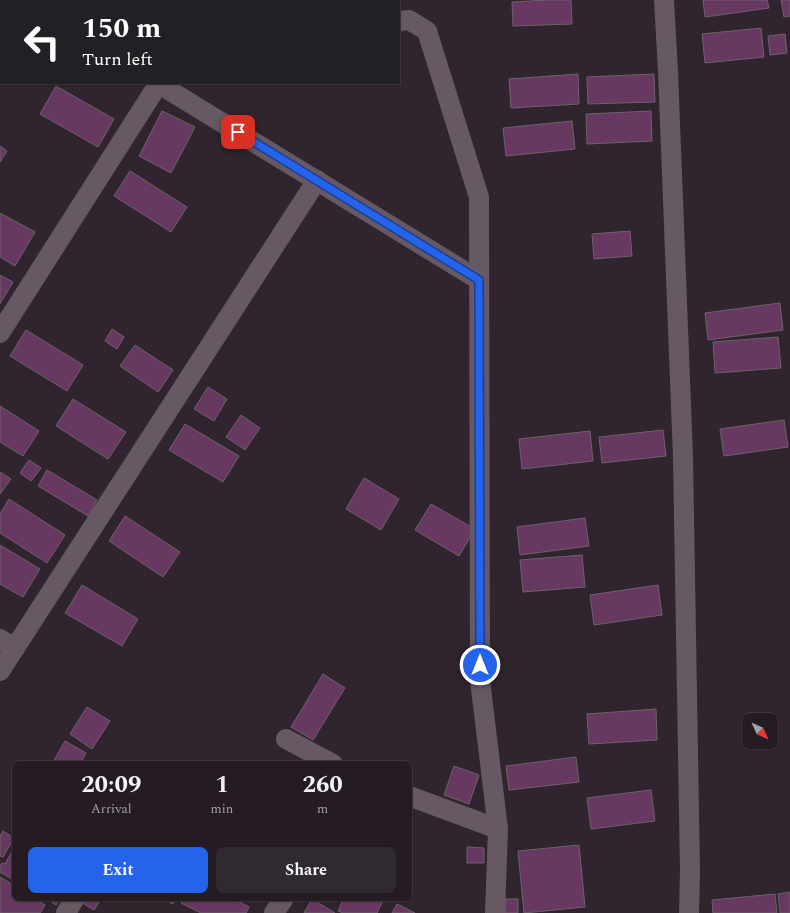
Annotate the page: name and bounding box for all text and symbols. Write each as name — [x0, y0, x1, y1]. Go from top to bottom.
text: 150 m — [82, 7, 161, 50]
icon: left — [16, 16, 68, 68]
text: Turn left — [82, 46, 153, 73]
pin — [221, 115, 255, 149]
icon: arrive — [227, 121, 249, 143]
position arrow — [459, 644, 501, 686]
north arrow — [742, 713, 778, 749]
map controls — [742, 713, 778, 749]
text: 20:09 — [81, 767, 141, 803]
text: 1 — [215, 767, 229, 803]
text: 260 — [302, 767, 343, 803]
text: Arrival — [91, 799, 132, 819]
text: min — [211, 799, 233, 819]
text: m — [317, 799, 328, 819]
button: Exit — [28, 847, 208, 893]
button: Share — [216, 847, 396, 893]

